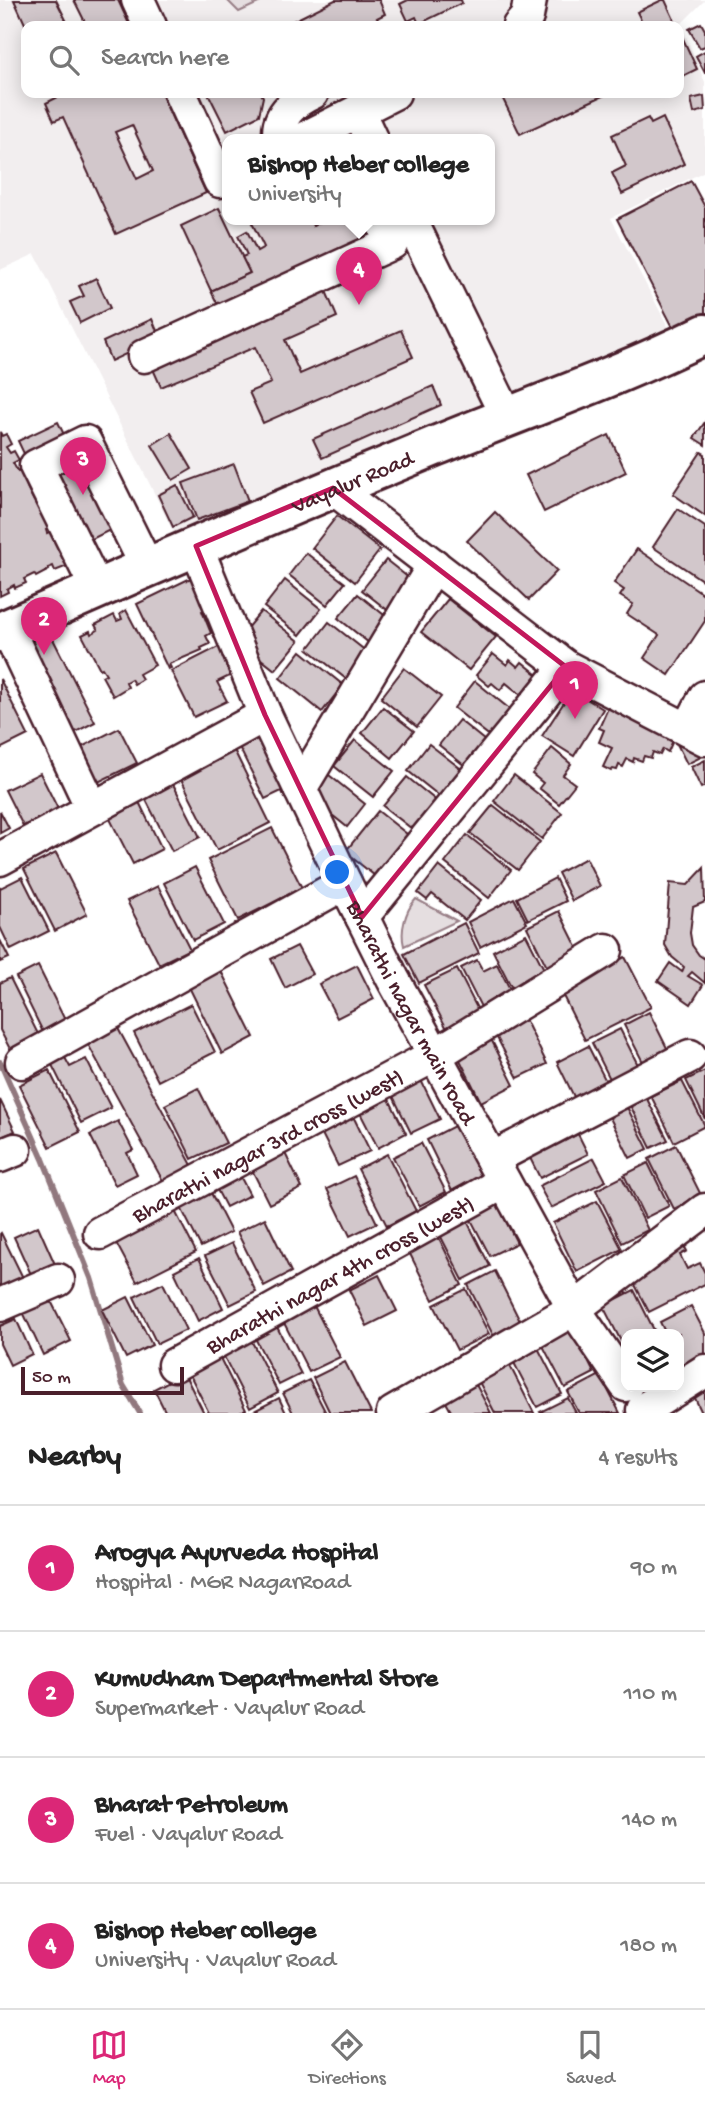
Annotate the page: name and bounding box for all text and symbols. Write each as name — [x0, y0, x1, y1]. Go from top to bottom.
search box — [21, 21, 684, 98]
icon: search — [45, 41, 83, 79]
text: Search here — [101, 44, 229, 75]
popup — [222, 134, 495, 225]
text: Bishop Heber college — [248, 151, 469, 182]
text: University — [248, 182, 341, 209]
pin: 4 — [336, 247, 382, 305]
pin: 3 — [60, 437, 106, 495]
street label: Vayalur Road — [287, 446, 419, 522]
pin: 2 — [21, 597, 67, 655]
pin: 1 — [552, 661, 598, 719]
your location — [320, 855, 354, 889]
street label: Bharathi nagar main road — [338, 896, 481, 1132]
street label: Bharathi nagar 3rd cross (west) — [127, 1064, 409, 1231]
street label: Bharathi nagar 4th cross (west) — [201, 1191, 480, 1362]
map controls — [621, 1329, 684, 1392]
button: layers — [621, 1329, 684, 1392]
scale bar — [21, 1364, 184, 1396]
text: 50 m — [32, 1367, 71, 1390]
text: Nearby — [28, 1441, 121, 1476]
text: 4 results — [598, 1445, 677, 1472]
text: Arogya Ayurveda Hospital — [95, 1539, 379, 1570]
text: 1 — [46, 1555, 56, 1582]
text: 90 m — [631, 1555, 677, 1582]
text: Hospital · MGR NagarRoad — [95, 1570, 350, 1597]
text: Kumudham Departmental Store — [95, 1665, 438, 1696]
text: 2 — [45, 1681, 57, 1708]
text: 110 m — [624, 1681, 677, 1708]
text: Supermarket · Vayalur Road — [95, 1696, 364, 1723]
text: Bharat Petroleum — [95, 1791, 288, 1822]
text: 3 — [45, 1807, 57, 1834]
text: 140 m — [622, 1807, 677, 1834]
text: Fuel · Vayalur Road — [95, 1822, 282, 1849]
text: Bishop Heber college — [95, 1917, 316, 1948]
text: 4 — [46, 1933, 56, 1960]
text: 180 m — [620, 1933, 677, 1960]
text: University · Vayalur Road — [95, 1948, 336, 1975]
tab: Map — [90, 2026, 128, 2091]
tab: Directions — [309, 2026, 386, 2091]
tab: Saved — [566, 2026, 615, 2091]

